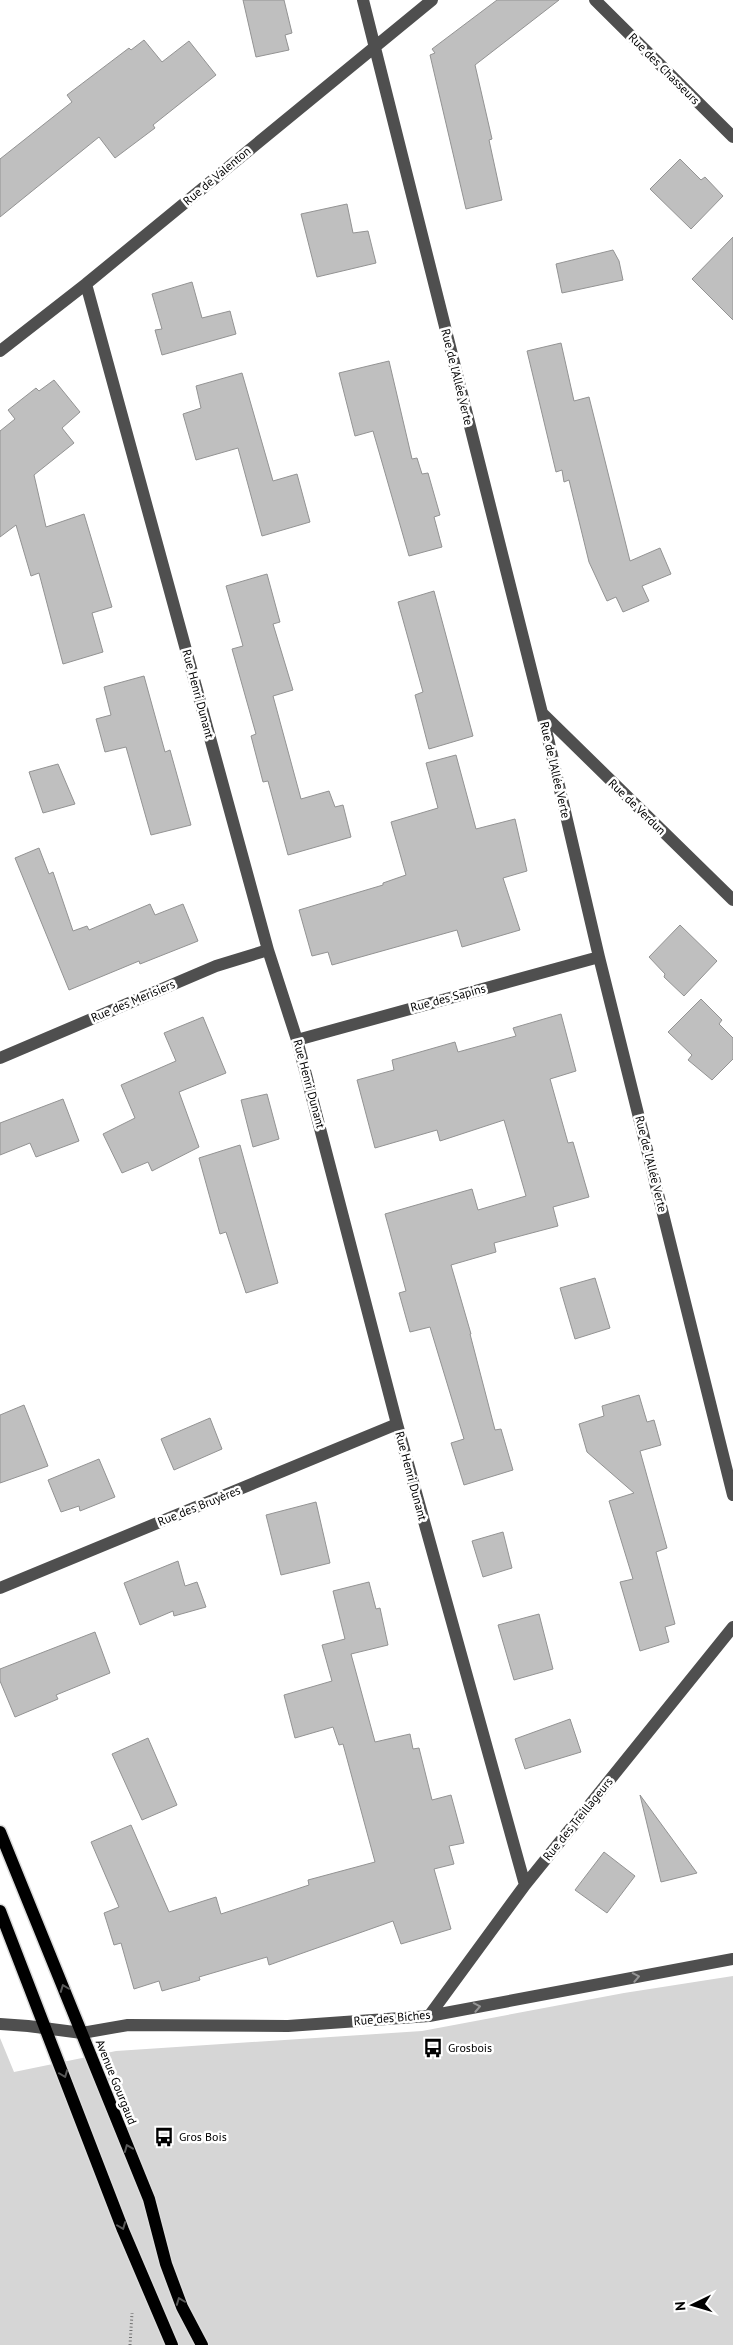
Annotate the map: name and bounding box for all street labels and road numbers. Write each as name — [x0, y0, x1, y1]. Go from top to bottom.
street label: Rue des Chasseurs — [626, 30, 703, 107]
street label: Rue de Valenton — [180, 143, 253, 208]
street label: Rue de l'Allée Verte — [438, 327, 477, 427]
street label: Rue Henri Dunant — [179, 648, 218, 740]
street label: Rue de l'Allée Verte — [537, 720, 574, 820]
street label: Rue de Verdun — [606, 776, 669, 838]
street label: Rue des Merisiers — [88, 976, 177, 1025]
street label: Rue des Sapins — [409, 980, 487, 1015]
street label: Rue Henri Dunant — [290, 1038, 329, 1130]
street label: Rue de l'Allée Verte — [632, 1114, 671, 1214]
street label: Rue Henri Dunant — [392, 1430, 431, 1522]
street label: Rue des Bruyères — [155, 1482, 242, 1529]
street label: Rue des Treillageurs — [539, 1774, 616, 1863]
street label: Rue des Biches — [353, 2007, 431, 2028]
street label: Avenue Gourgaud — [93, 2037, 140, 2126]

